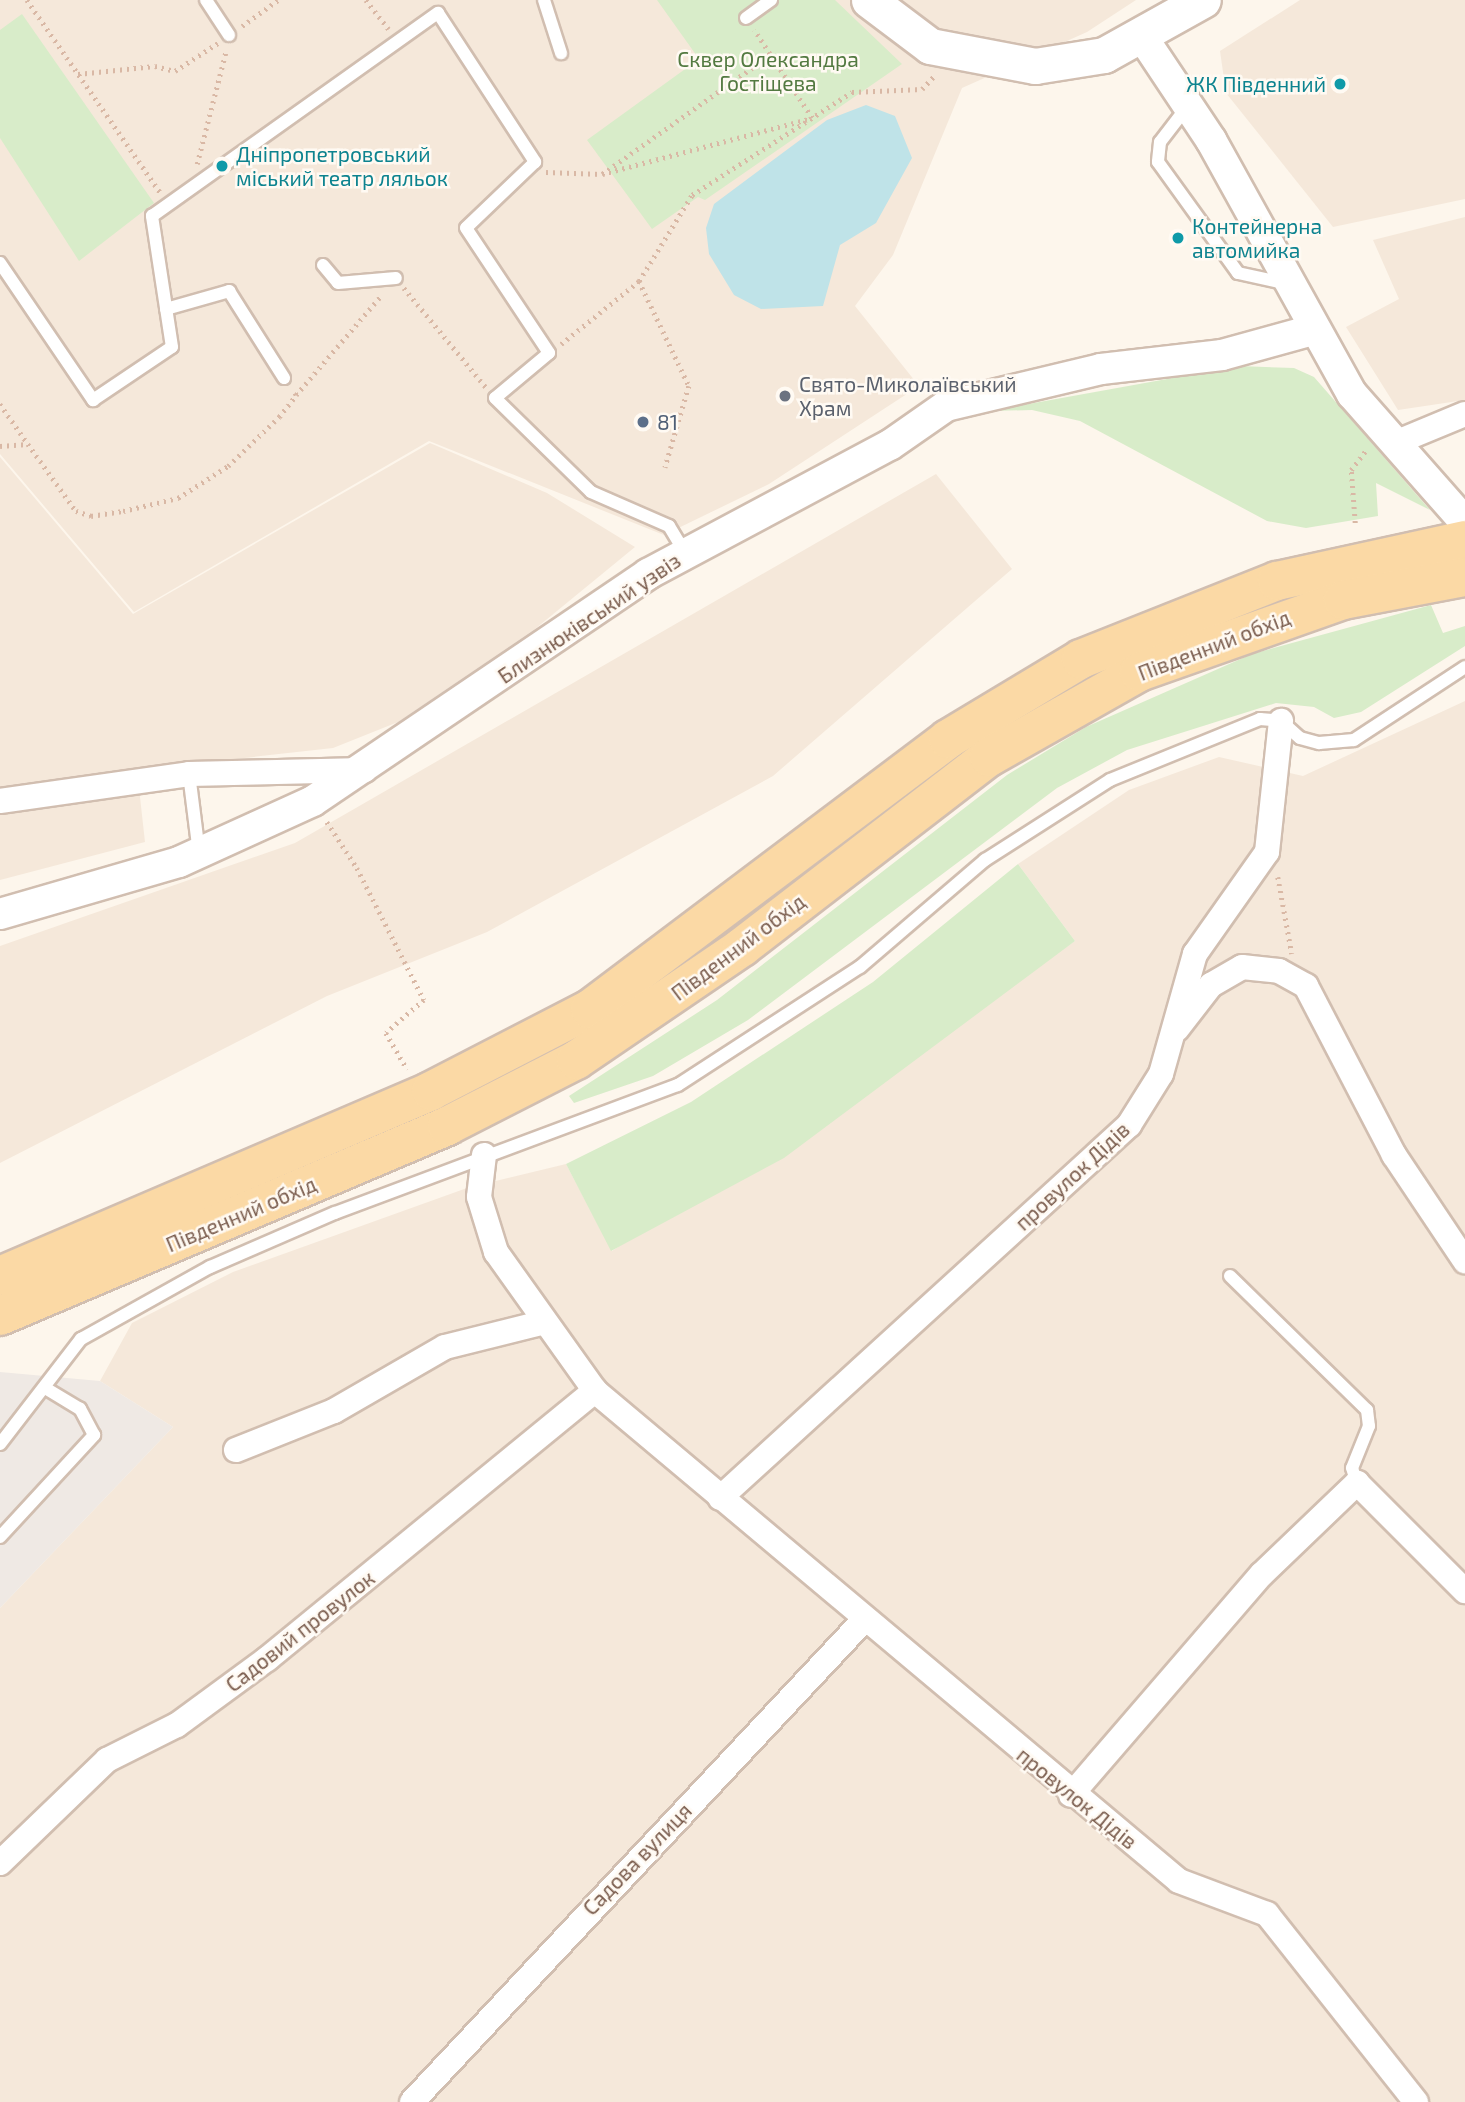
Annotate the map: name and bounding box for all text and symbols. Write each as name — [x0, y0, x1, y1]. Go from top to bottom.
park label: Сквер Олександра Гостіщева — [677, 46, 859, 96]
place label: ЖК Південний — [1186, 71, 1326, 97]
marker: ЖК Південний — [1332, 76, 1348, 92]
place label: Дніпропетровський міський театр ляльок — [236, 141, 448, 191]
marker: Дніпропетровський міський театр ляльок — [214, 158, 230, 174]
place label: Контейнерна автомийка — [1192, 213, 1322, 263]
marker: Контейнерна автомийка — [1170, 230, 1186, 246]
place label: Свято-Миколаївський Храм — [799, 371, 1017, 421]
marker: Свято-Миколаївський Храм — [777, 388, 793, 404]
place label: 81 — [657, 409, 678, 435]
marker: 81 — [635, 414, 651, 430]
street label: Близнюківський узвіз — [493, 547, 685, 689]
street label: Південний обхід — [1134, 604, 1294, 686]
street label: Південний обхід — [666, 888, 810, 1006]
street label: провулок Дідів — [1010, 1117, 1134, 1235]
street label: Південний обхід — [162, 1171, 320, 1257]
street label: Садовий провулок — [220, 1565, 380, 1697]
street label: провулок Дідів — [1012, 1742, 1142, 1854]
street label: Садова вулиця — [577, 1798, 697, 1920]

